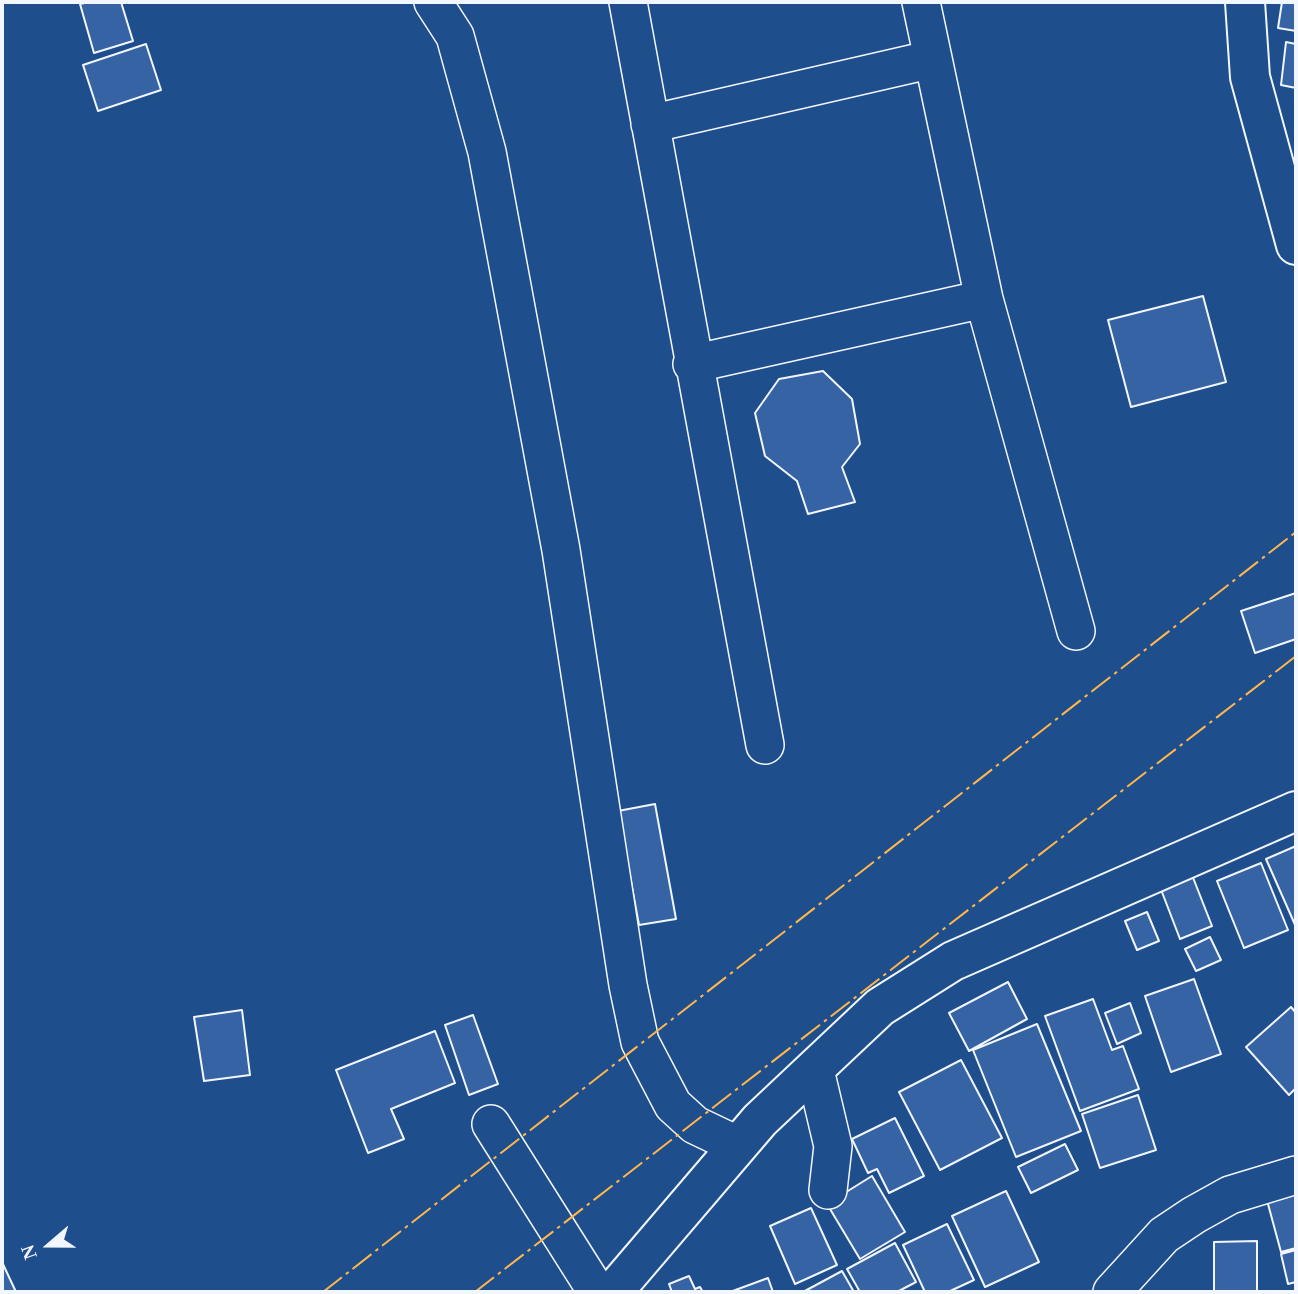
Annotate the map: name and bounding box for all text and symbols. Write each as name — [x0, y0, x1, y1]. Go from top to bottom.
north arrow — [14, 1210, 84, 1280]
text: N — [17, 1242, 41, 1262]

